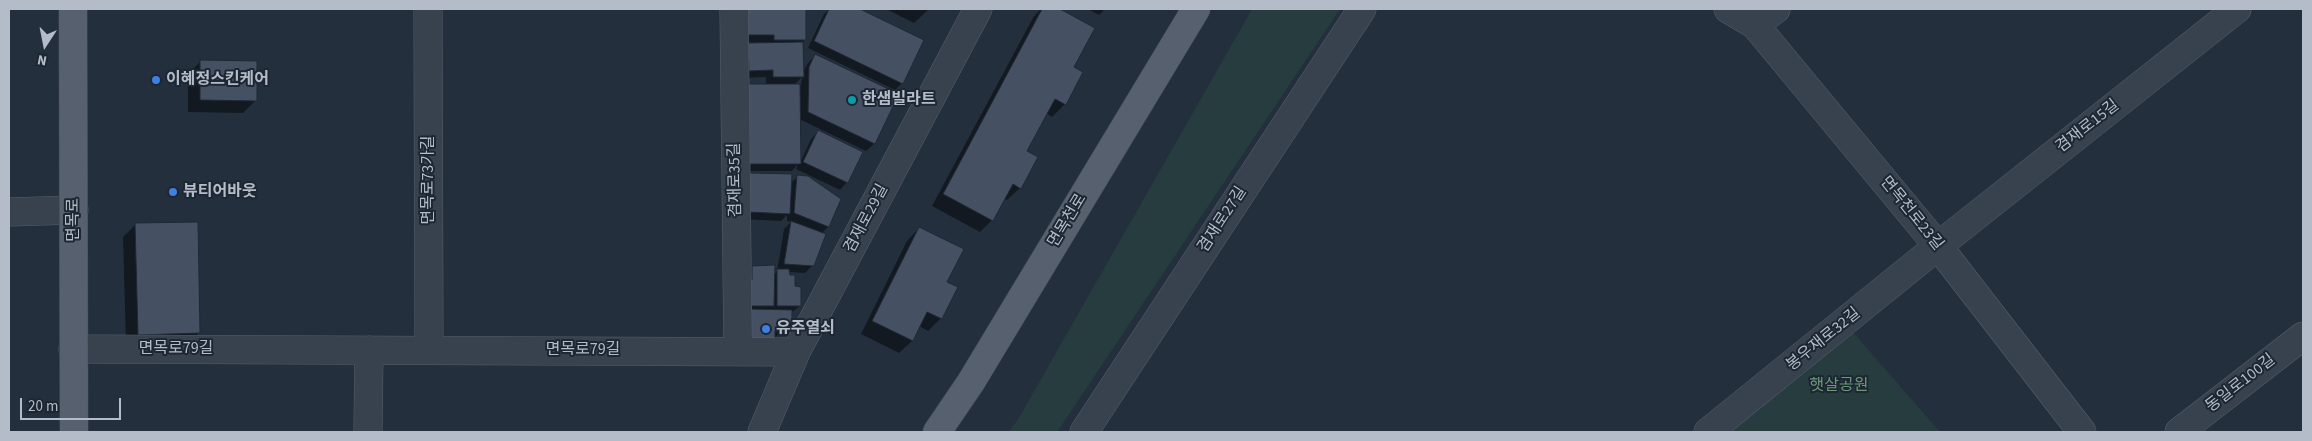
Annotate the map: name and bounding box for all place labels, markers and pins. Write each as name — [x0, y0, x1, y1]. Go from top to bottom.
place label: 이혜정스킨케어 — [166, 70, 269, 90]
marker: 이혜정스킨케어 — [150, 74, 162, 86]
place label: 한샘빌라트 — [862, 90, 936, 110]
marker: 한샘빌라트 — [846, 94, 858, 106]
place label: 뷰티어바웃 — [183, 182, 257, 202]
marker: 뷰티어바웃 — [167, 186, 179, 198]
place label: 유주열쇠 — [776, 319, 835, 339]
marker: 유주열쇠 — [760, 323, 772, 335]

